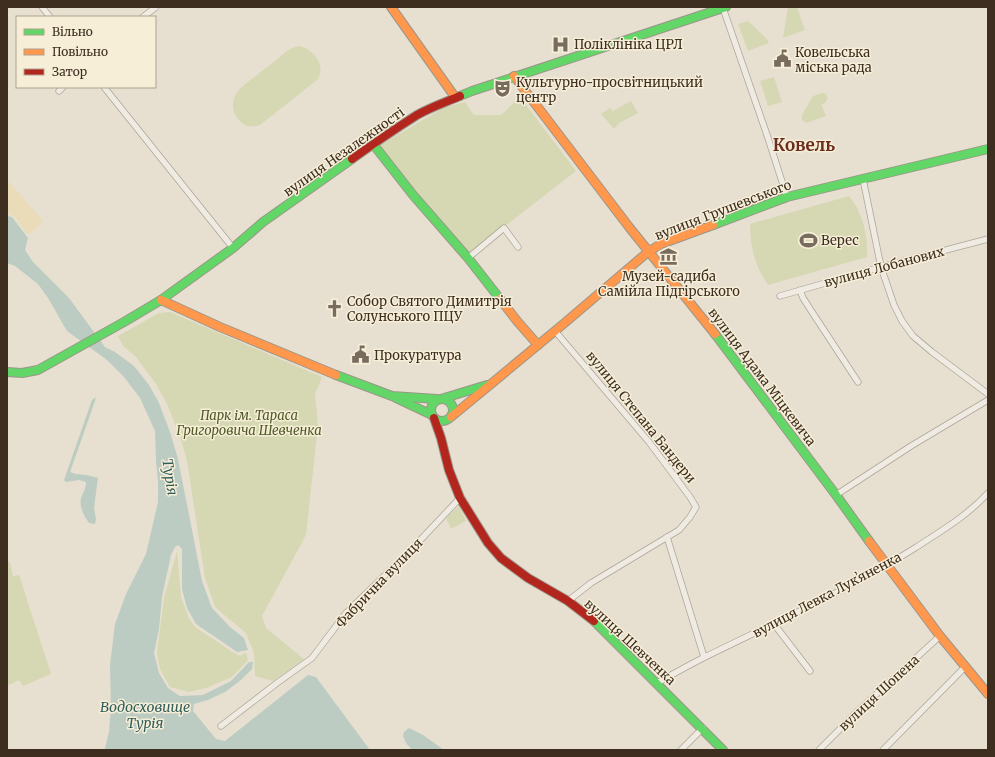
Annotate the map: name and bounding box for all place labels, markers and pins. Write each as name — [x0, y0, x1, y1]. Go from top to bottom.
hospital icon: Поліклініка ЦРЛ — [551, 34, 571, 54]
place label: Поліклініка ЦРЛ — [574, 36, 683, 53]
place label: Ковельська міська рада — [795, 44, 872, 76]
public building icon: Ковельська міська рада — [772, 49, 792, 69]
place label: Культурно-просвітницький центр — [516, 74, 703, 106]
theatre icon: Культурно-просвітницький центр — [493, 79, 513, 99]
sports icon: Верес — [798, 230, 818, 250]
place label: Верес — [821, 232, 859, 249]
museum icon: Музей-садиба Самійла Підгірського — [659, 247, 679, 267]
place label: Музей-садиба Самійла Підгірського — [598, 268, 740, 300]
place label: Собор Святого Димитрія Солунського ПЦУ — [347, 293, 512, 325]
church icon: Собор Святого Димитрія Солунського ПЦУ — [324, 298, 344, 318]
public building icon: Прокуратура — [351, 345, 371, 365]
place label: Прокуратура — [374, 347, 461, 364]

